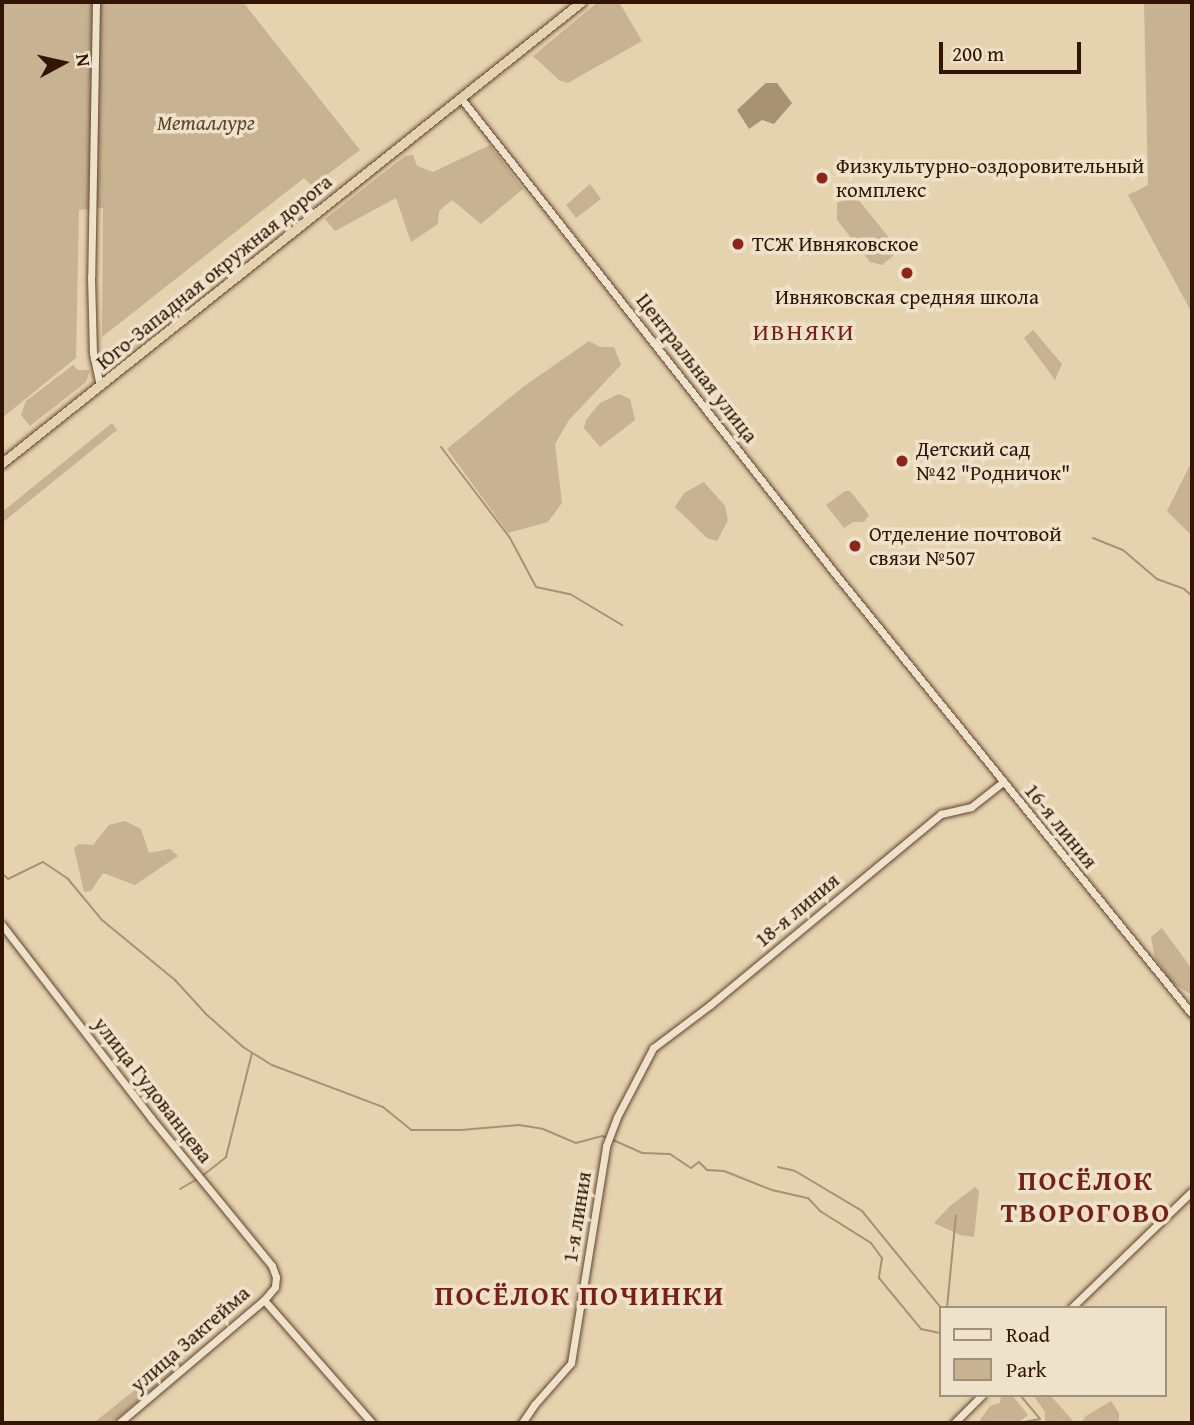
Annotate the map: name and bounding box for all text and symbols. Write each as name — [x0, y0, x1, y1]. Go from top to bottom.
north arrow — [28, 28, 98, 98]
scale bar — [942, 28, 1084, 72]
text: 200 m — [952, 38, 1004, 69]
text: N — [69, 52, 99, 68]
park label: Металлург — [157, 110, 255, 136]
place label: Физкультурно-оздоровительный комплекс — [836, 153, 1144, 203]
street label: Юго-Западная окружная дорога — [91, 169, 337, 375]
marker: Физкультурно-оздоровительный комплекс — [814, 170, 830, 186]
place label: ТСЖ Ивняковское — [752, 231, 918, 257]
marker: ТСЖ Ивняковское — [730, 236, 746, 252]
marker: Ивняковская средняя школа — [899, 265, 915, 281]
place label: Ивняковская средняя школа — [775, 284, 1039, 310]
street label: Центральная улица — [631, 288, 763, 448]
district label: ИВНЯКИ — [753, 318, 855, 346]
place label: Детский сад №42 "Родничок" — [916, 436, 1070, 486]
marker: Детский сад №42 "Родничок" — [894, 453, 910, 469]
place label: Отделение почтовой связи №507 — [869, 521, 1062, 571]
marker: Отделение почтовой связи №507 — [847, 538, 863, 554]
street label: 16-я линия — [1019, 778, 1103, 874]
street label: 18-я линия — [750, 868, 844, 952]
street label: улица Гудованцева — [88, 1012, 218, 1168]
district label: ПОСЁЛОК ТВОРОГОВО — [1002, 1163, 1170, 1229]
street label: 1-я линия — [557, 1170, 597, 1264]
district label: ПОСЁЛОК ПОЧИНКИ — [437, 1278, 723, 1312]
street label: улица Закгейма — [125, 1280, 255, 1398]
legend — [939, 1306, 1166, 1397]
text: Road — [1006, 1319, 1050, 1350]
text: Park — [1006, 1354, 1047, 1385]

